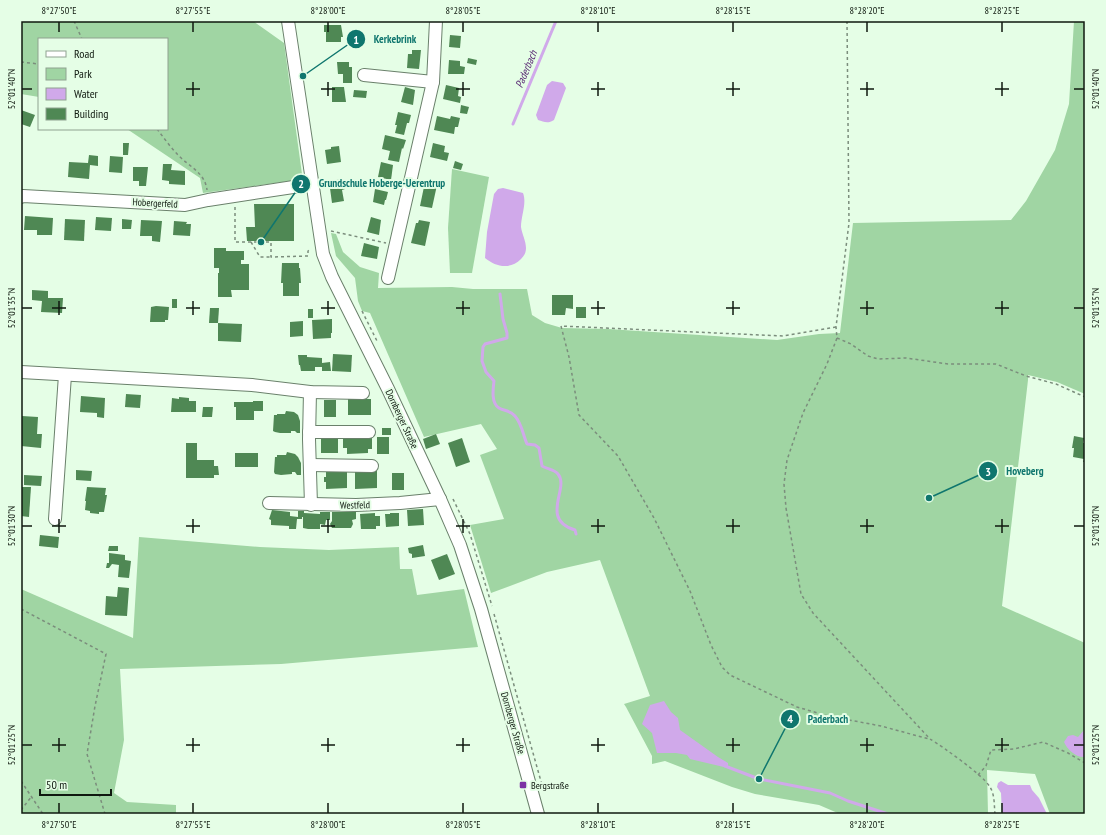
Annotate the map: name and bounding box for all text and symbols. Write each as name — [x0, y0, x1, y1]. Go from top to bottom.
text: 8°27'50"E — [42, 4, 76, 17]
text: 8°27'55"E — [176, 4, 210, 17]
text: 8°28'00"E — [311, 4, 345, 17]
text: 8°28'05"E — [446, 4, 480, 17]
text: 8°28'10"E — [581, 4, 615, 17]
text: 8°28'15"E — [716, 4, 750, 17]
text: 8°28'20"E — [850, 4, 884, 17]
text: 8°28'25"E — [985, 4, 1019, 17]
callout: Kerkebrink — [346, 28, 424, 51]
text: 1 — [353, 32, 359, 47]
text: Kerkebrink — [374, 32, 417, 46]
legend — [38, 38, 168, 130]
text: Road — [74, 46, 94, 61]
water label: Paderbach — [512, 47, 541, 90]
text: Park — [74, 66, 92, 81]
text: 52°01'40"N — [5, 69, 18, 109]
text: 52°01'40"N — [1089, 69, 1102, 109]
text: Water — [74, 86, 99, 101]
text: Building — [74, 106, 109, 121]
callout: Grundschule Hoberge-Uerentrup — [291, 172, 453, 195]
text: 2 — [298, 176, 304, 191]
text: Grundschule Hoberge-Uerentrup — [319, 176, 445, 190]
street label: Hobergerfeld — [132, 195, 178, 211]
text: 52°01'35"N — [5, 288, 18, 328]
text: 52°01'35"N — [1089, 288, 1102, 328]
street label: Dornberger Straße — [383, 387, 421, 451]
callout: Hoveberg — [978, 460, 1051, 483]
text: 3 — [985, 464, 991, 479]
text: Hoveberg — [1006, 464, 1044, 478]
street label: Westfeld — [340, 498, 370, 512]
text: 52°01'30"N — [5, 506, 18, 546]
text: 52°01'30"N — [1089, 506, 1102, 546]
street label: Dornberger Straße — [498, 690, 528, 756]
callout: Paderbach — [780, 708, 856, 731]
text: 4 — [787, 711, 793, 726]
text: Paderbach — [808, 712, 848, 726]
text: 52°01'25"N — [5, 725, 18, 765]
text: 52°01'25"N — [1089, 725, 1102, 765]
scale bar — [40, 771, 111, 797]
text: 50 m — [46, 777, 67, 792]
place label: Bergstraße — [531, 779, 569, 792]
marker: Bergstraße — [518, 780, 528, 790]
text: 8°27'50"E — [42, 818, 76, 831]
text: 8°27'55"E — [176, 818, 210, 831]
text: 8°28'00"E — [311, 818, 345, 831]
text: 8°28'05"E — [446, 818, 480, 831]
text: 8°28'10"E — [581, 818, 615, 831]
text: 8°28'15"E — [716, 818, 750, 831]
text: 8°28'20"E — [850, 818, 884, 831]
text: 8°28'25"E — [985, 818, 1019, 831]

